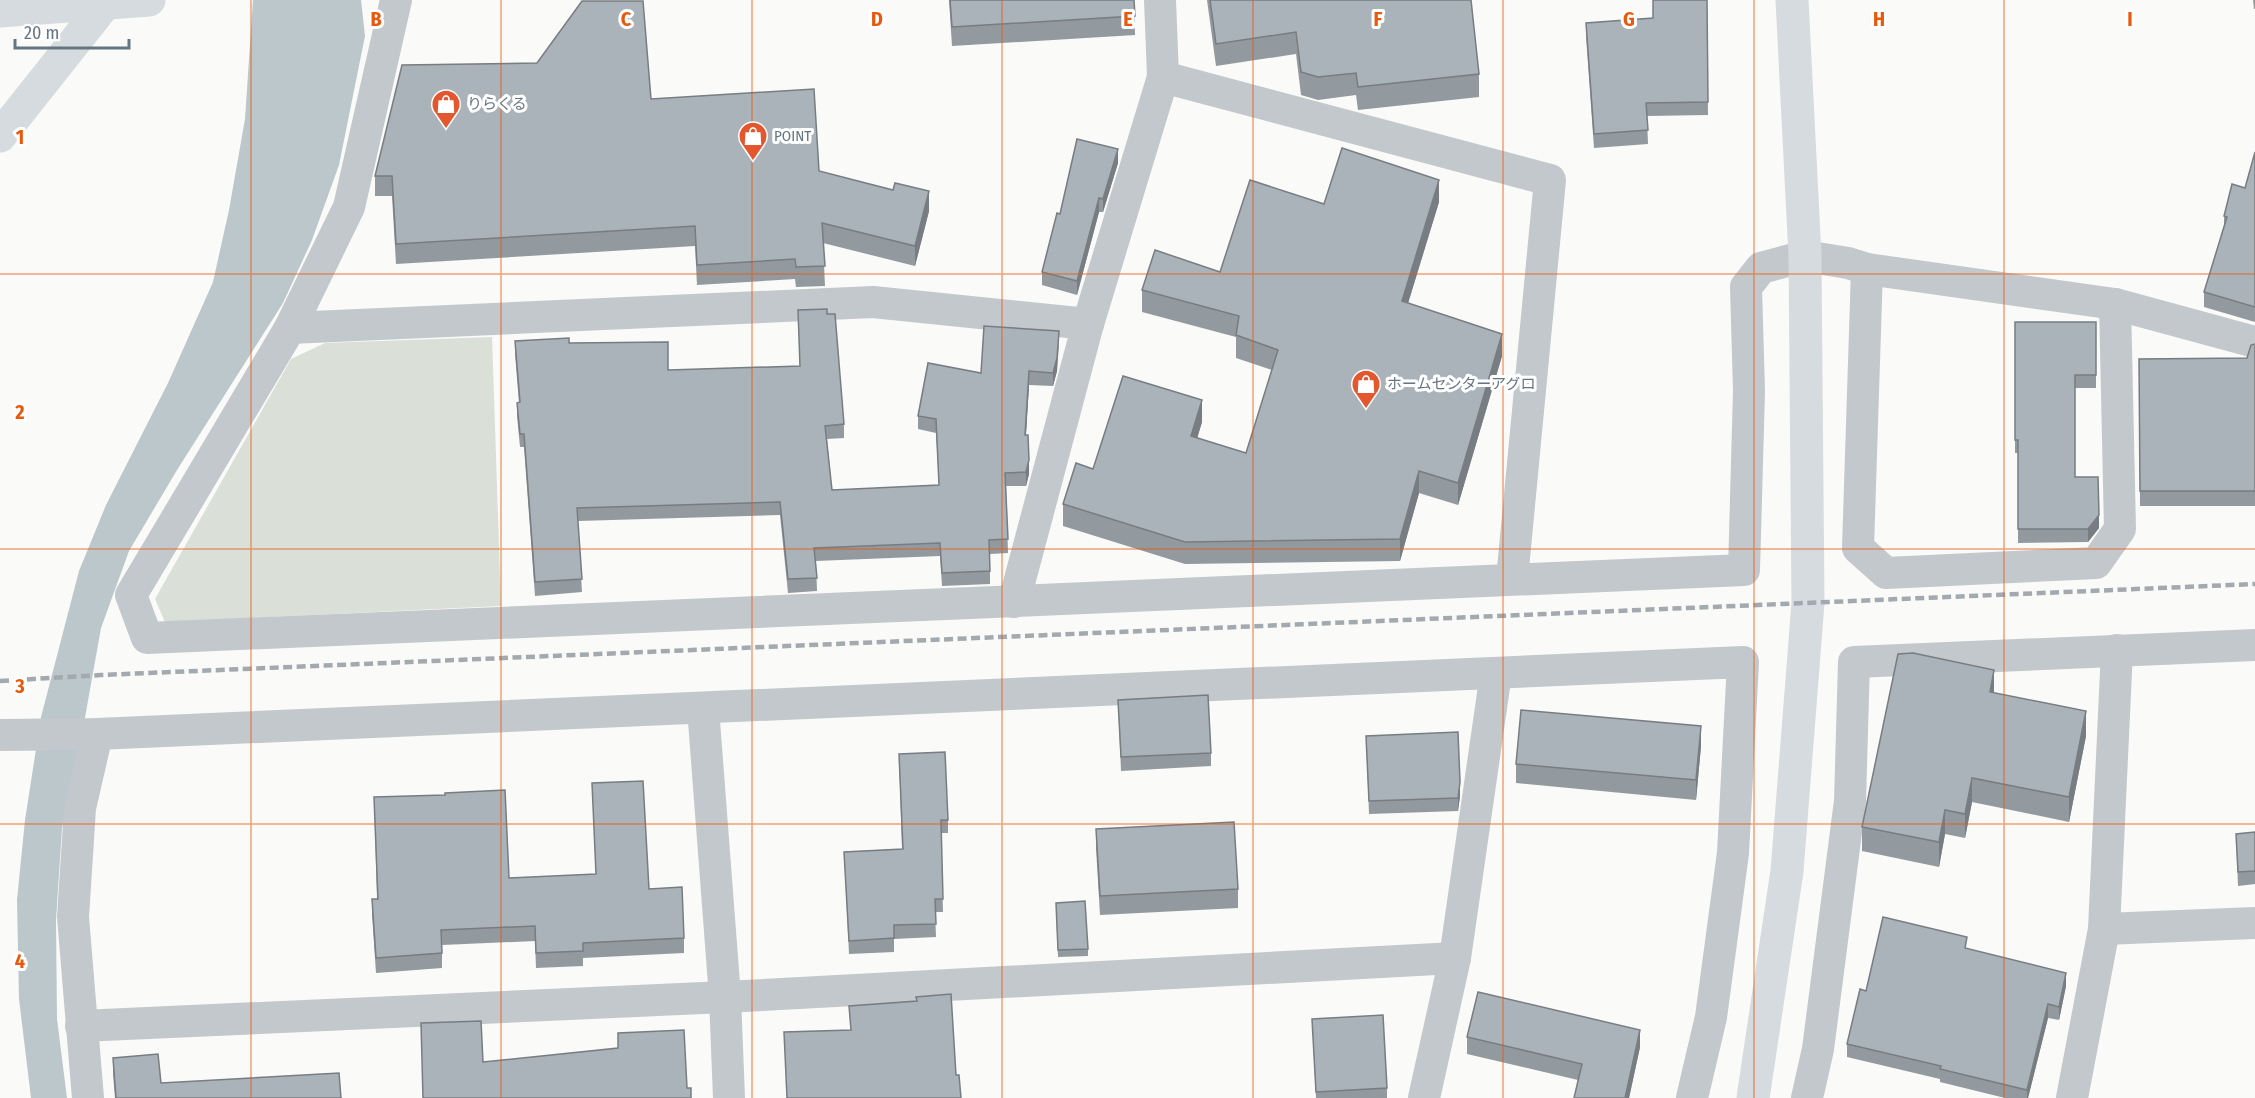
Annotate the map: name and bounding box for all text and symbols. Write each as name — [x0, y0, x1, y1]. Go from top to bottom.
text: B — [370, 7, 382, 31]
text: C — [621, 7, 632, 31]
text: D — [871, 7, 883, 31]
text: E — [1123, 7, 1133, 31]
text: F — [1374, 7, 1383, 31]
text: G — [1623, 7, 1635, 31]
text: H — [1873, 7, 1885, 31]
text: I — [2127, 7, 2133, 31]
scale bar — [15, 12, 129, 50]
text: 20 m — [24, 22, 59, 44]
shop icon: りらくる — [430, 88, 462, 130]
place label: りらくる — [467, 95, 527, 113]
shop icon: POINT — [737, 120, 769, 162]
text: 1 — [16, 125, 24, 149]
place label: POINT — [774, 127, 811, 145]
shop icon: ホームセンターアグロ — [1350, 368, 1382, 410]
place label: ホームセンターアグロ — [1387, 375, 1535, 393]
text: 2 — [14, 400, 25, 424]
text: 3 — [14, 674, 25, 698]
text: 4 — [15, 949, 25, 973]

